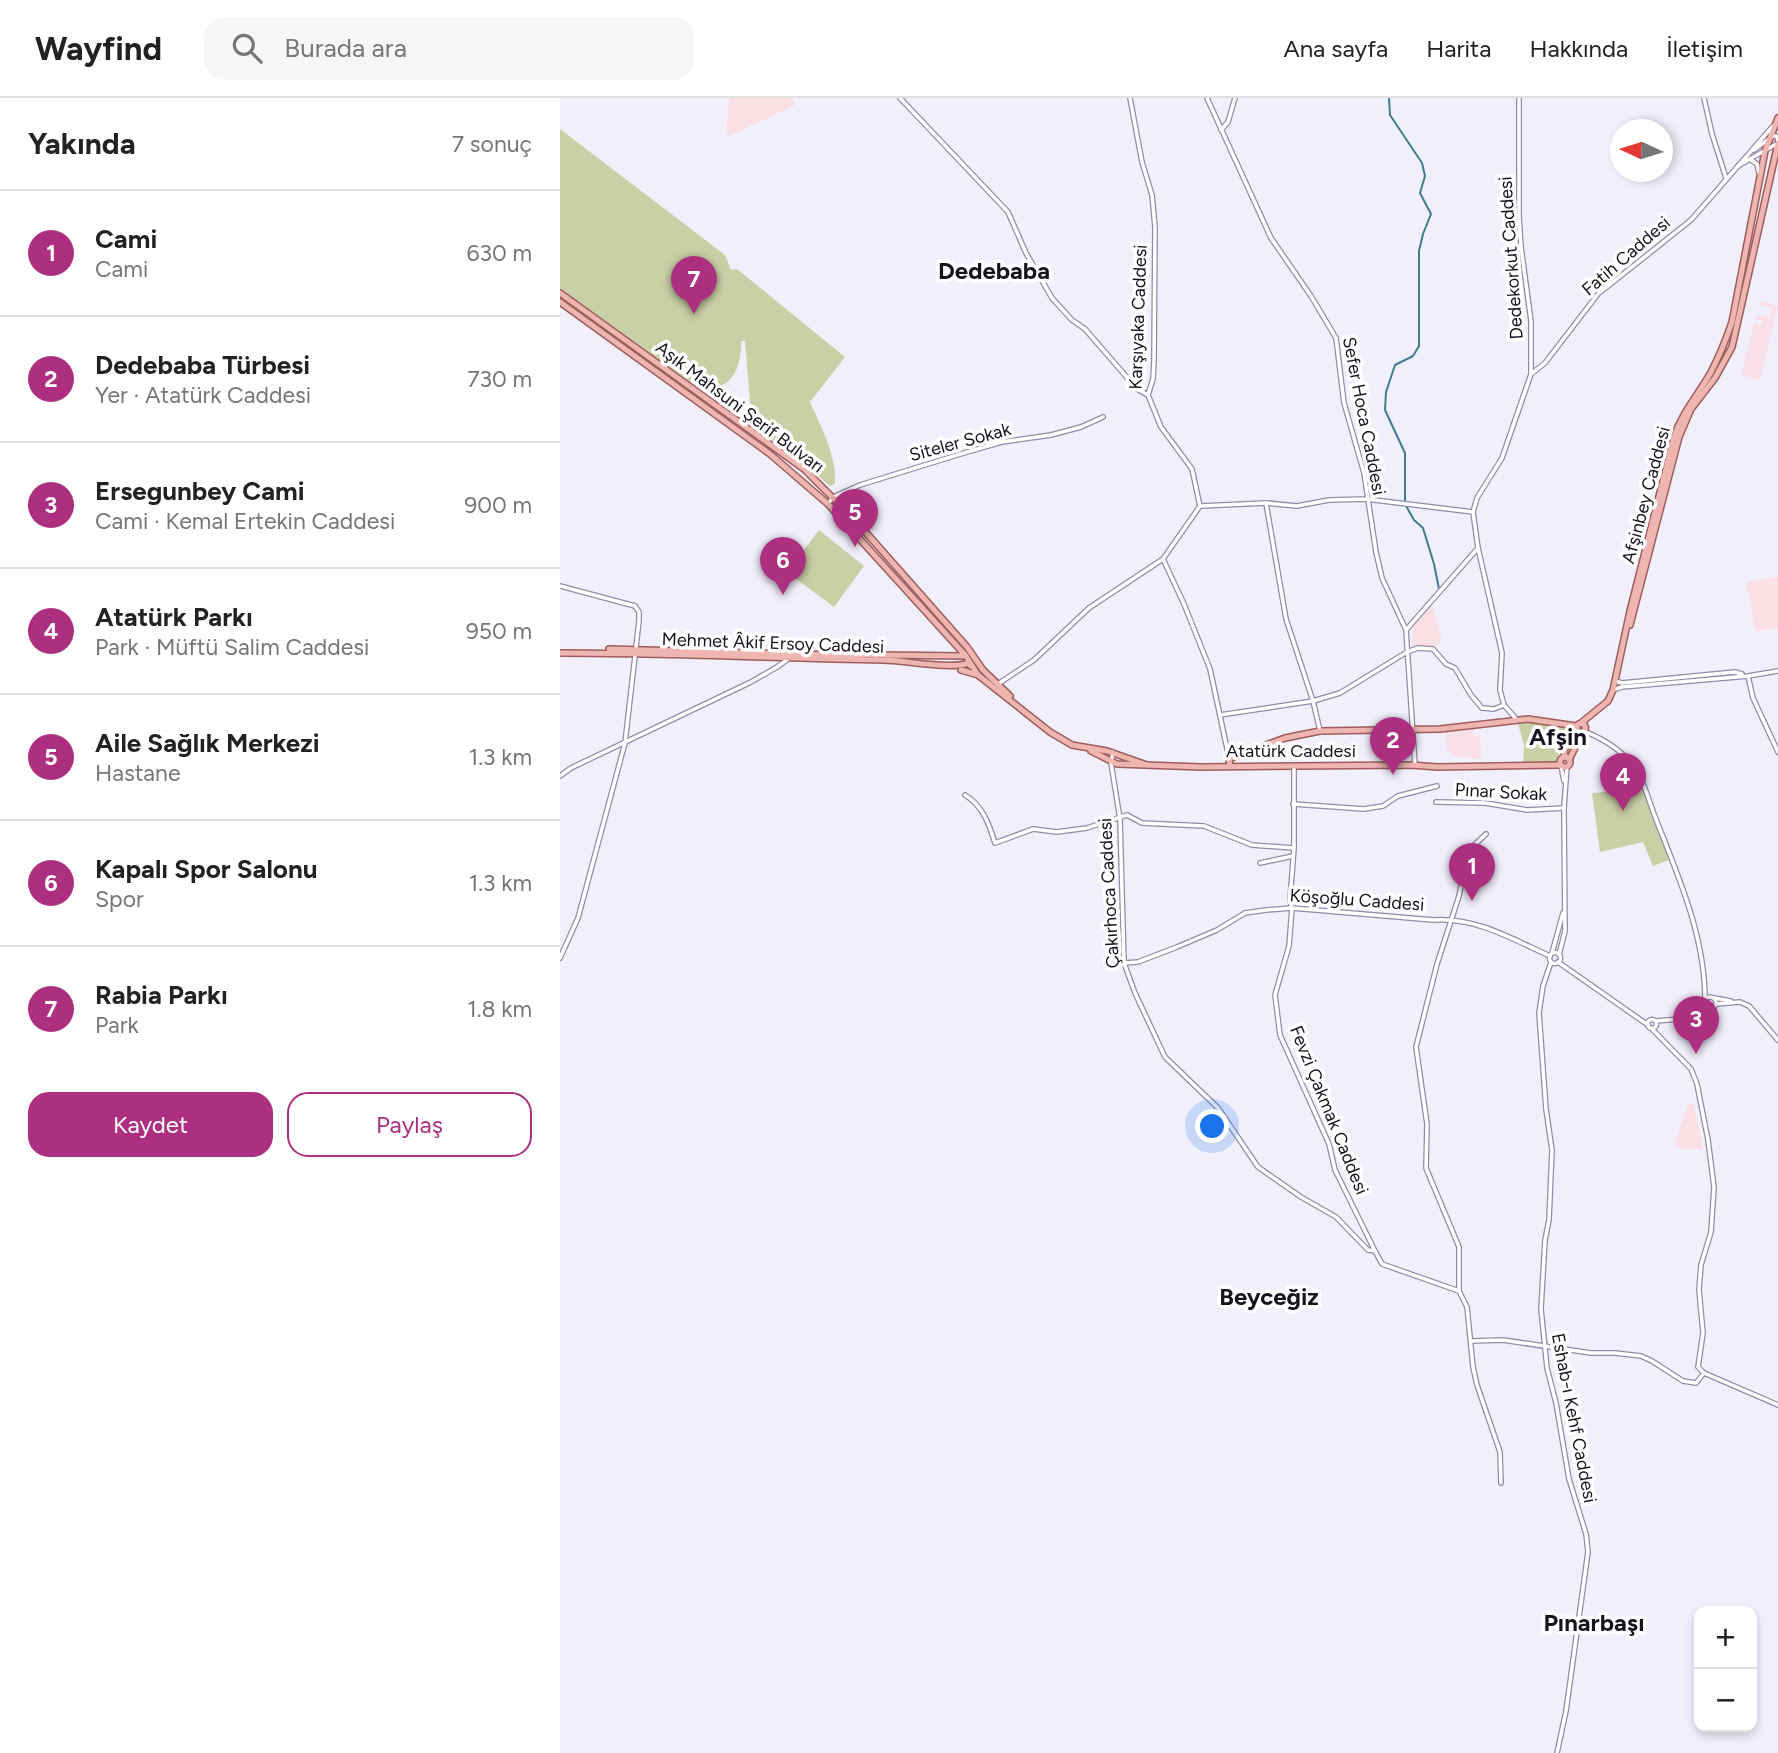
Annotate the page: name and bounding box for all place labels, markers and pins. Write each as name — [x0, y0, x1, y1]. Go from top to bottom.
pin: 7 — [671, 256, 717, 314]
pin: 5 — [832, 489, 878, 547]
pin: 6 — [760, 537, 806, 595]
pin: 2 — [1370, 717, 1416, 775]
pin: 4 — [1600, 753, 1646, 811]
pin: 1 — [1449, 843, 1495, 901]
pin: 3 — [1673, 996, 1719, 1054]

